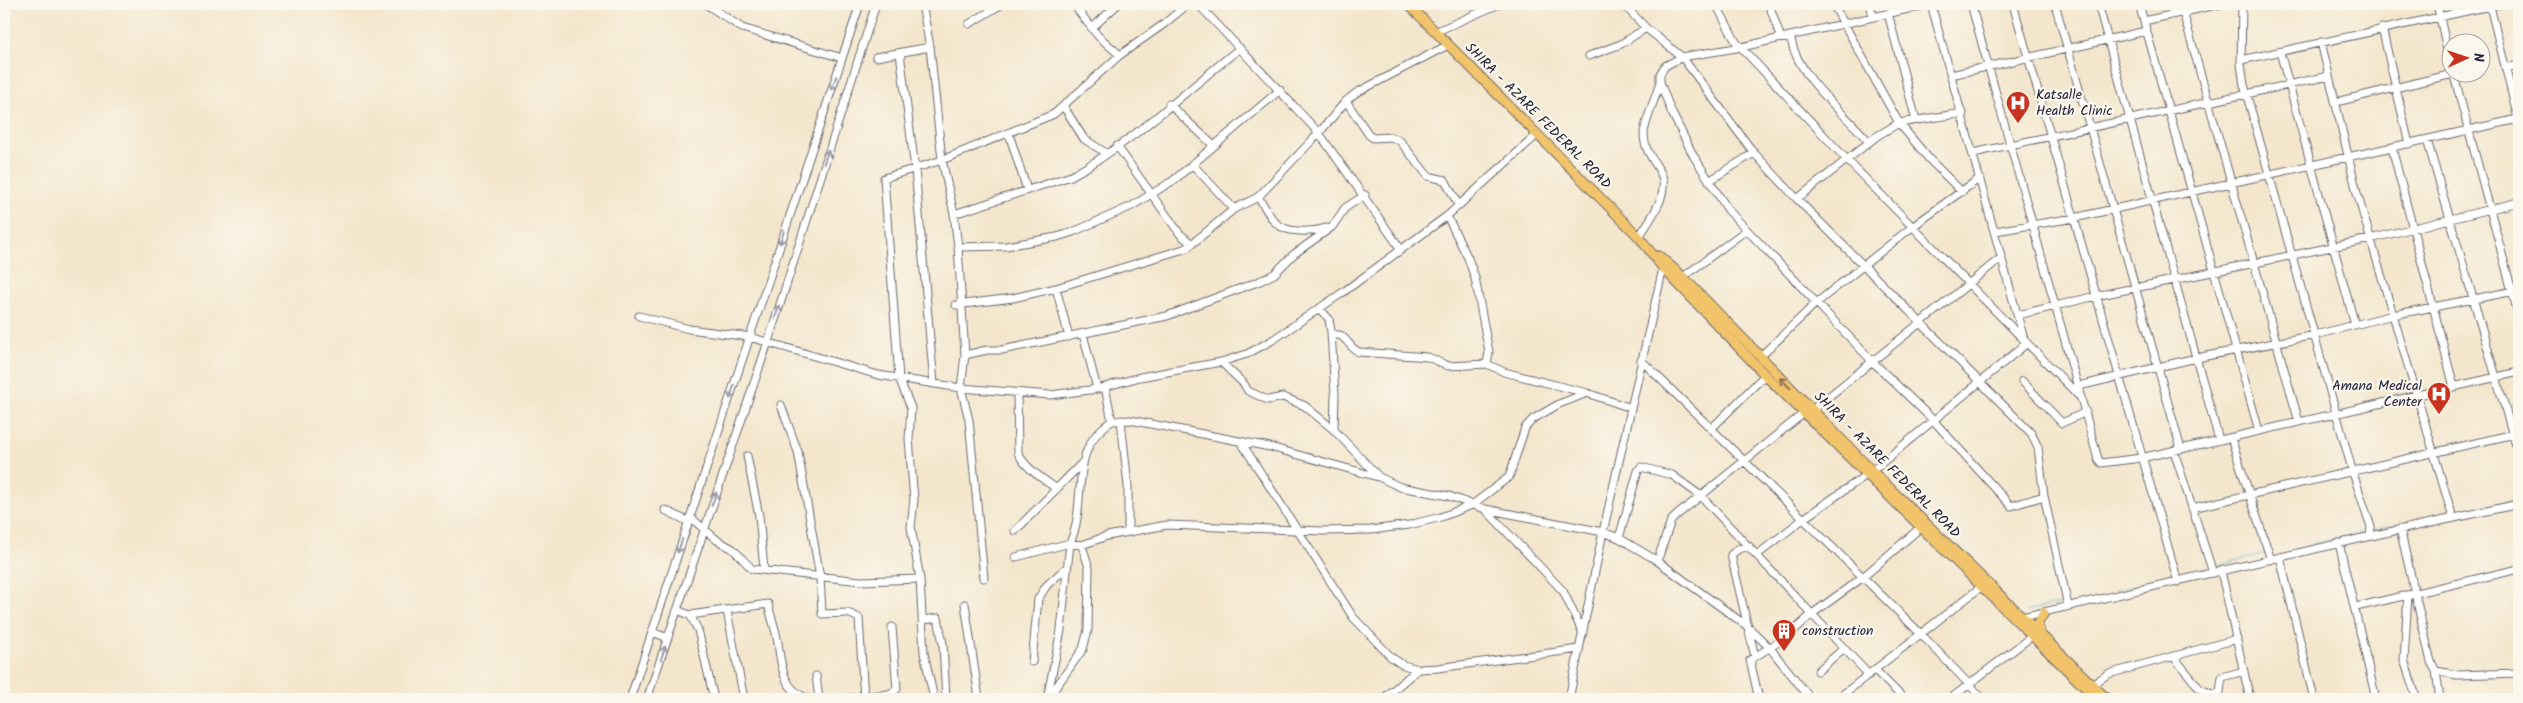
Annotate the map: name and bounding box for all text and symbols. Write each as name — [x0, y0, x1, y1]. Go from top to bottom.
north arrow — [2440, 32, 2490, 82]
street label: SHIRA - AZARE FEDERAL ROAD — [1459, 37, 1617, 195]
text: N — [2467, 52, 2489, 63]
one-way arrow — [828, 75, 838, 91]
place label: Katsalle Health Clinic — [2036, 84, 2112, 122]
hospital icon: Katsalle Health Clinic — [2005, 90, 2031, 124]
one-way arrow — [822, 149, 832, 165]
one-way arrow — [777, 229, 786, 245]
one-way arrow — [773, 304, 783, 320]
place label: Amana Medical Center — [2332, 375, 2423, 413]
one-way arrow — [1779, 377, 1791, 389]
hospital icon: Amana Medical Center — [2426, 381, 2452, 415]
one-way arrow — [727, 384, 736, 399]
street label: SHIRA - AZARE FEDERAL ROAD — [1808, 386, 1966, 544]
one-way arrow — [710, 492, 719, 507]
one-way arrow — [675, 538, 684, 553]
building icon: construction — [1771, 618, 1797, 652]
place label: construction — [1802, 620, 1874, 642]
one-way arrow — [658, 645, 668, 661]

